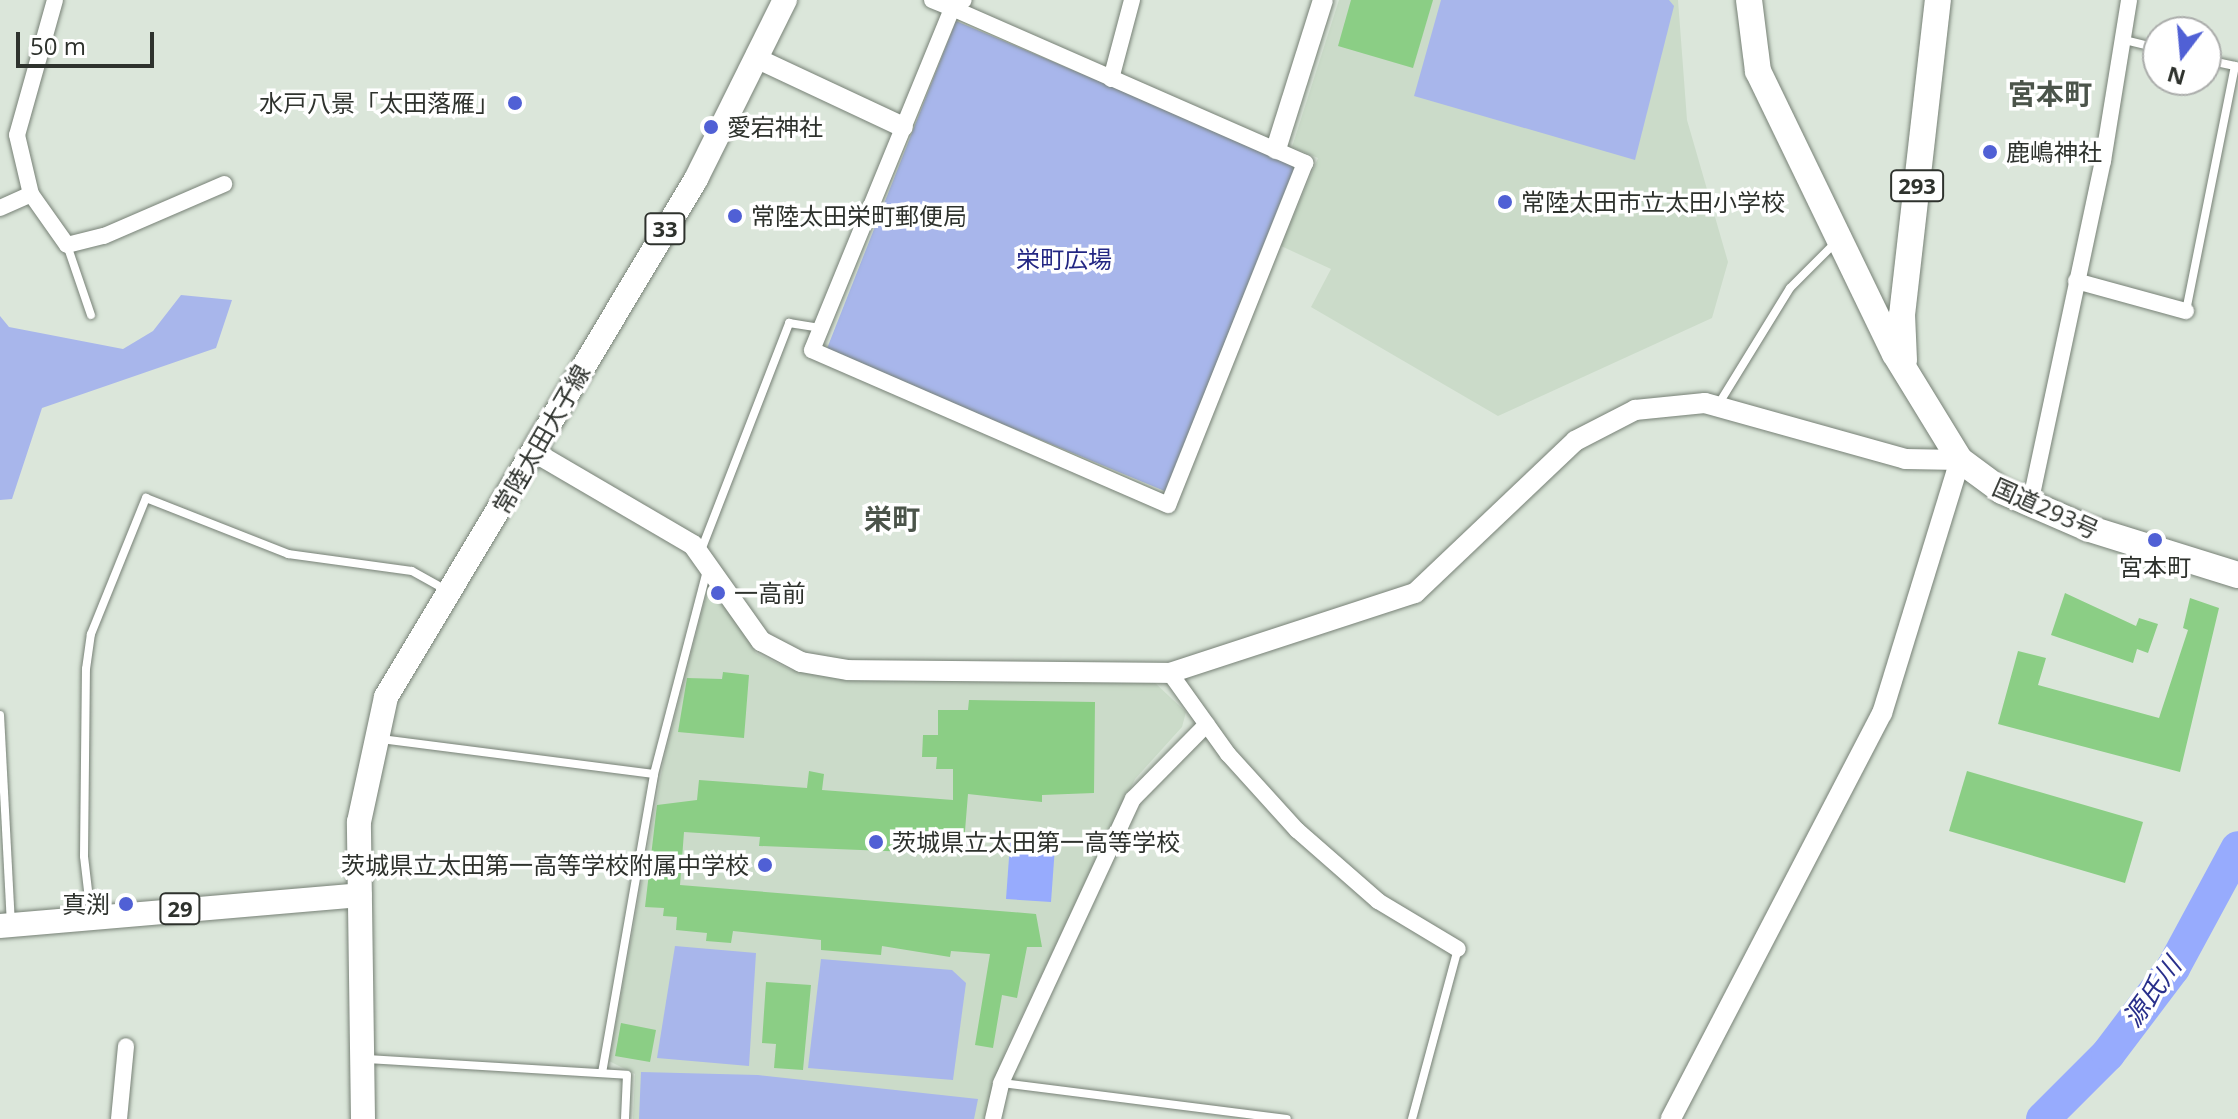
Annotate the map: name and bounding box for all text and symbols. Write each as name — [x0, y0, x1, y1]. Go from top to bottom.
scale bar — [20, 16, 158, 66]
north arrow — [2142, 16, 2222, 96]
text: 50 m — [30, 29, 86, 62]
text: N — [2163, 60, 2189, 94]
district label: 宮本町 — [2008, 76, 2092, 110]
place label: 水戸八景「太田落雁」 — [259, 89, 499, 117]
marker: 水戸八景「太田落雁」 — [506, 94, 524, 112]
place label: 愛宕神社 — [727, 113, 823, 141]
marker: 愛宕神社 — [702, 118, 720, 136]
place label: 鹿嶋神社 — [2006, 138, 2102, 166]
marker: 鹿嶋神社 — [1981, 143, 1999, 161]
road number: 293 — [1889, 168, 1945, 204]
place label: 常陸太田市立太田小学校 — [1521, 188, 1785, 216]
marker: 常陸太田市立太田小学校 — [1496, 193, 1514, 211]
place label: 常陸太田栄町郵便局 — [751, 202, 967, 230]
marker: 常陸太田栄町郵便局 — [726, 207, 744, 225]
road number: 33 — [643, 211, 687, 247]
park label: 栄町広場 — [1016, 245, 1112, 273]
street label: 常陸太田大子線 — [487, 359, 595, 519]
street label: 国道293号 — [1988, 472, 2104, 544]
district label: 栄町 — [864, 501, 920, 535]
marker: 宮本町 — [2146, 531, 2164, 549]
place label: 宮本町 — [2119, 553, 2191, 581]
place label: 一高前 — [734, 579, 806, 607]
marker: 一高前 — [709, 584, 727, 602]
place label: 茨城県立太田第一高等学校 — [892, 828, 1180, 856]
marker: 茨城県立太田第一高等学校 — [867, 833, 885, 851]
place label: 茨城県立太田第一高等学校附属中学校 — [341, 851, 749, 879]
marker: 茨城県立太田第一高等学校附属中学校 — [756, 856, 774, 874]
place label: 真渕 — [62, 890, 110, 918]
road number: 29 — [158, 891, 202, 927]
marker: 真渕 — [117, 895, 135, 913]
water label: 源氏川 — [2116, 951, 2188, 1033]

